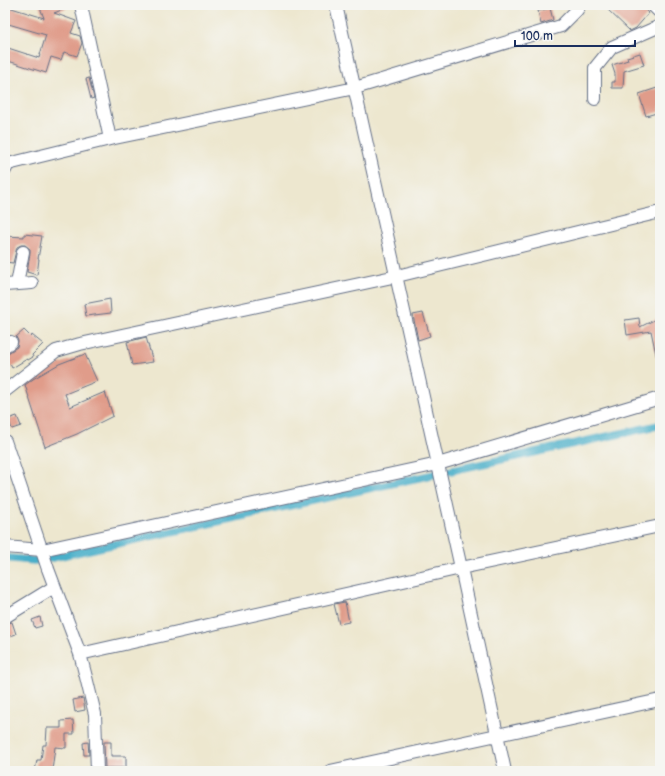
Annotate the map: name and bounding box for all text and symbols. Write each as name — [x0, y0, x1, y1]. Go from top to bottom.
scale bar — [515, 22, 635, 48]
text: 100 m — [521, 29, 553, 44]

